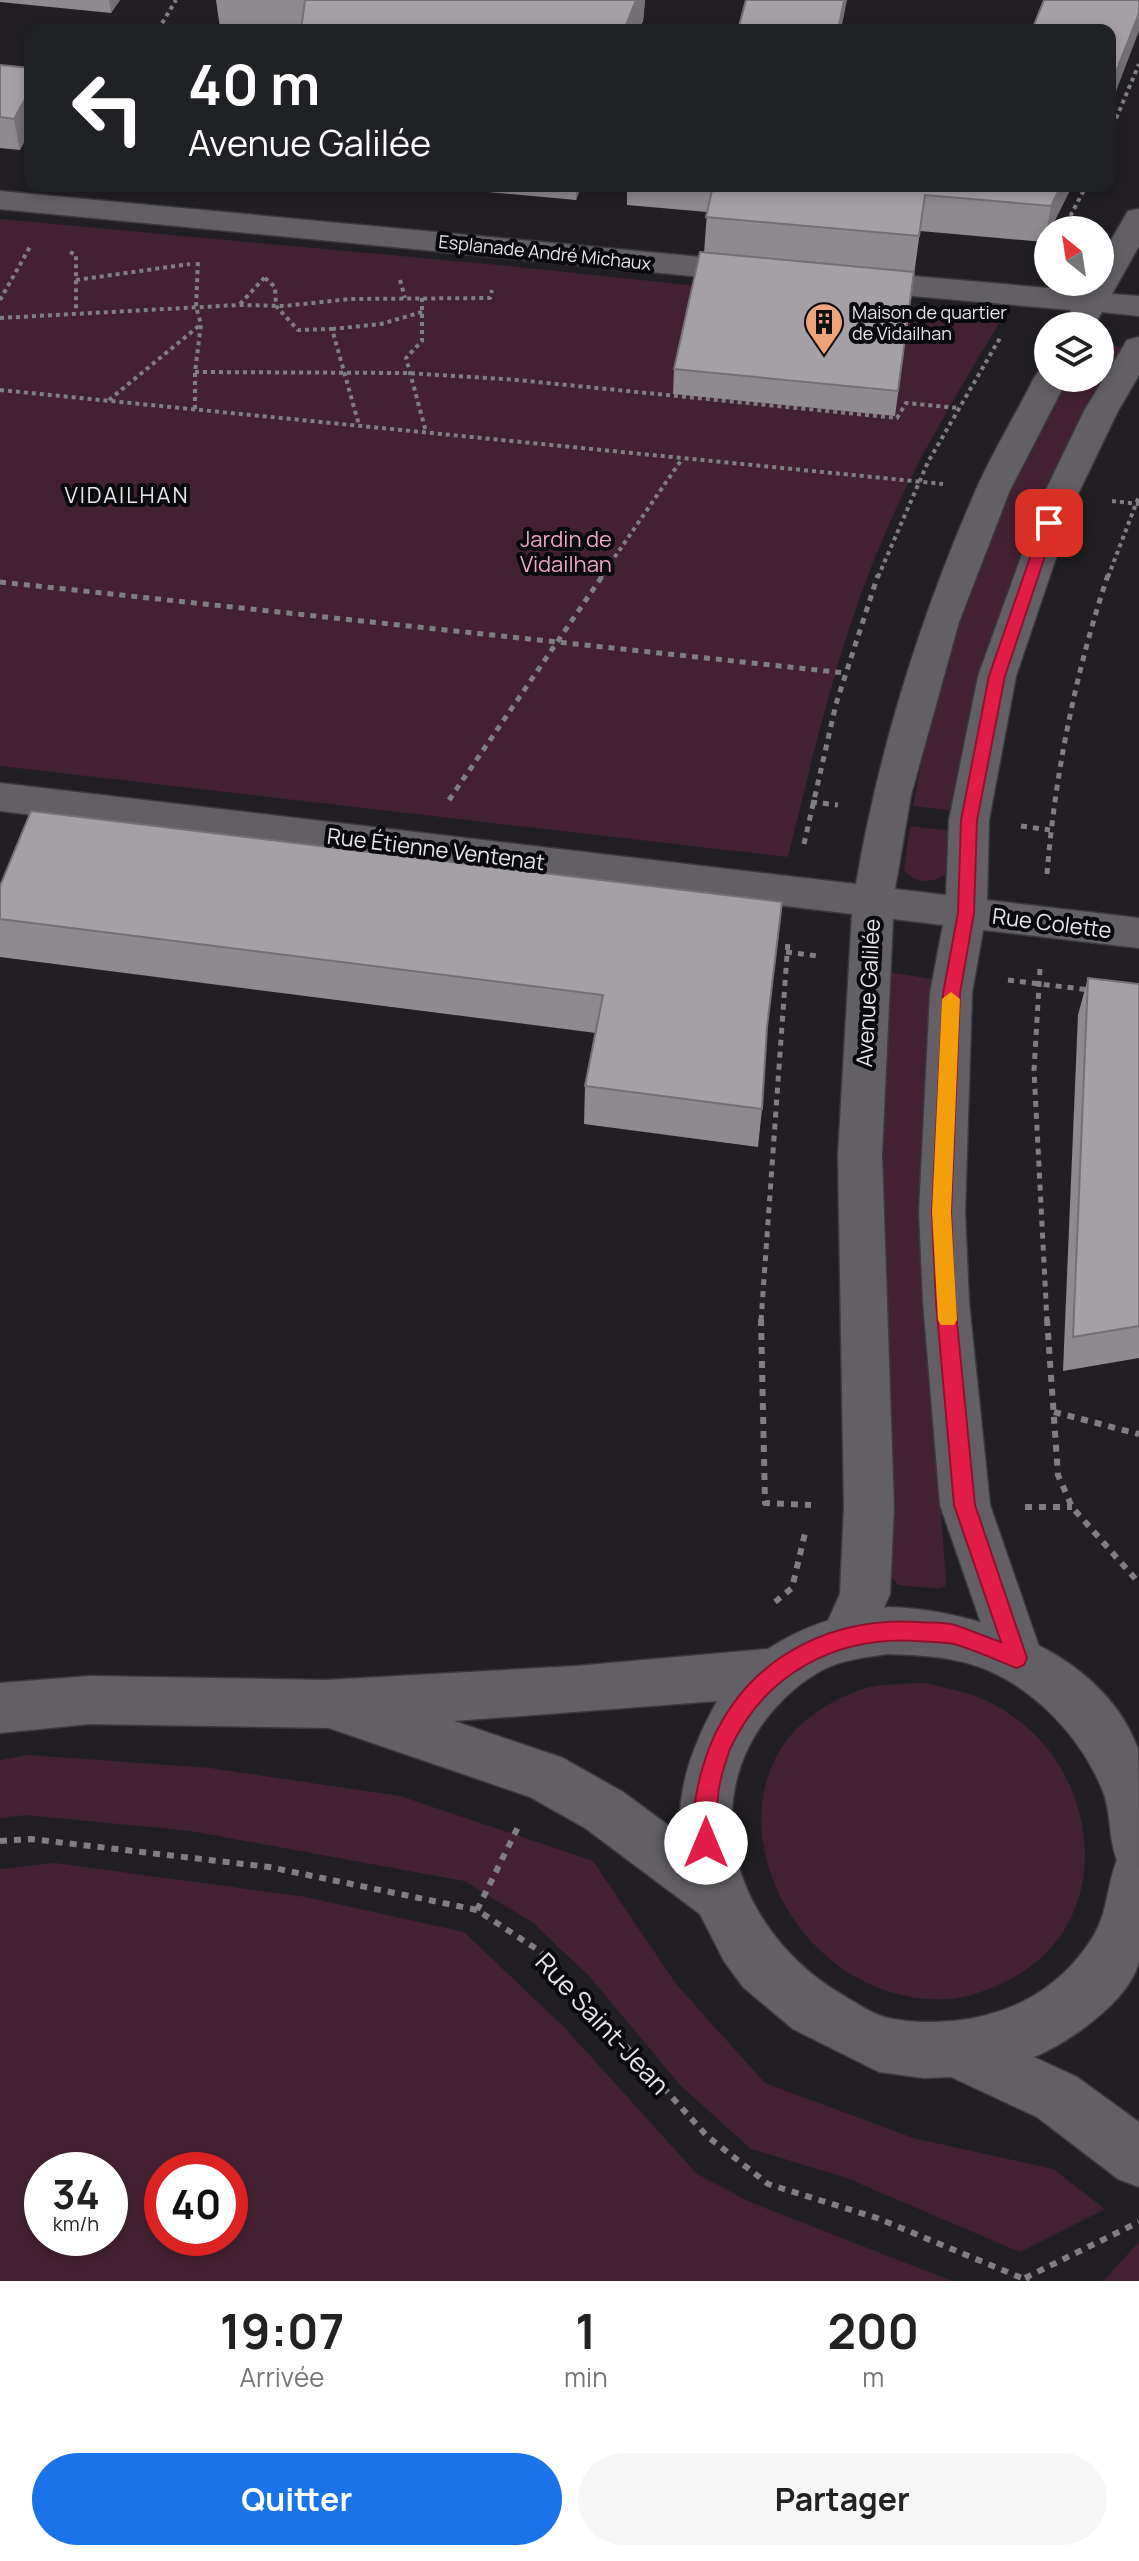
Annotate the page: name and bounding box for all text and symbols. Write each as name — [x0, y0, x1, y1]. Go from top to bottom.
text: 40 m — [188, 45, 320, 122]
icon: left — [56, 56, 160, 160]
text: Avenue Galilée — [188, 118, 431, 167]
north arrow — [1034, 216, 1114, 296]
map controls — [1034, 216, 1114, 392]
street label: Esplanade André Michaux — [438, 229, 653, 275]
place label: Maison de quartier de Vidailhan — [852, 300, 1007, 345]
building icon: Maison de quartier de Vidailhan — [803, 301, 845, 356]
button: layers — [1034, 312, 1114, 392]
district label: VIDAILHAN — [64, 480, 190, 510]
pin — [1015, 489, 1083, 557]
icon: arrive — [1027, 501, 1071, 545]
park label: Jardin de Vidailhan — [520, 524, 612, 579]
street label: Rue Étienne Ventenat — [325, 821, 547, 877]
street label: Rue Colette — [991, 901, 1114, 945]
street label: Avenue Galilée — [849, 918, 887, 1068]
position arrow — [664, 1801, 748, 1885]
street label: Rue Saint-Jean — [528, 1944, 678, 2102]
speed limit sign: 40 — [144, 2152, 248, 2256]
text: 34 — [52, 2166, 100, 2221]
text: km/h — [53, 2210, 99, 2237]
text: 19:07 — [220, 2298, 344, 2363]
text: 1 — [575, 2298, 596, 2363]
text: 200 — [827, 2298, 919, 2363]
text: Arrivée — [240, 2359, 324, 2395]
text: min — [564, 2359, 608, 2395]
text: m — [862, 2359, 884, 2395]
button: Quitter — [32, 2453, 562, 2545]
button: Partager — [578, 2453, 1107, 2545]

